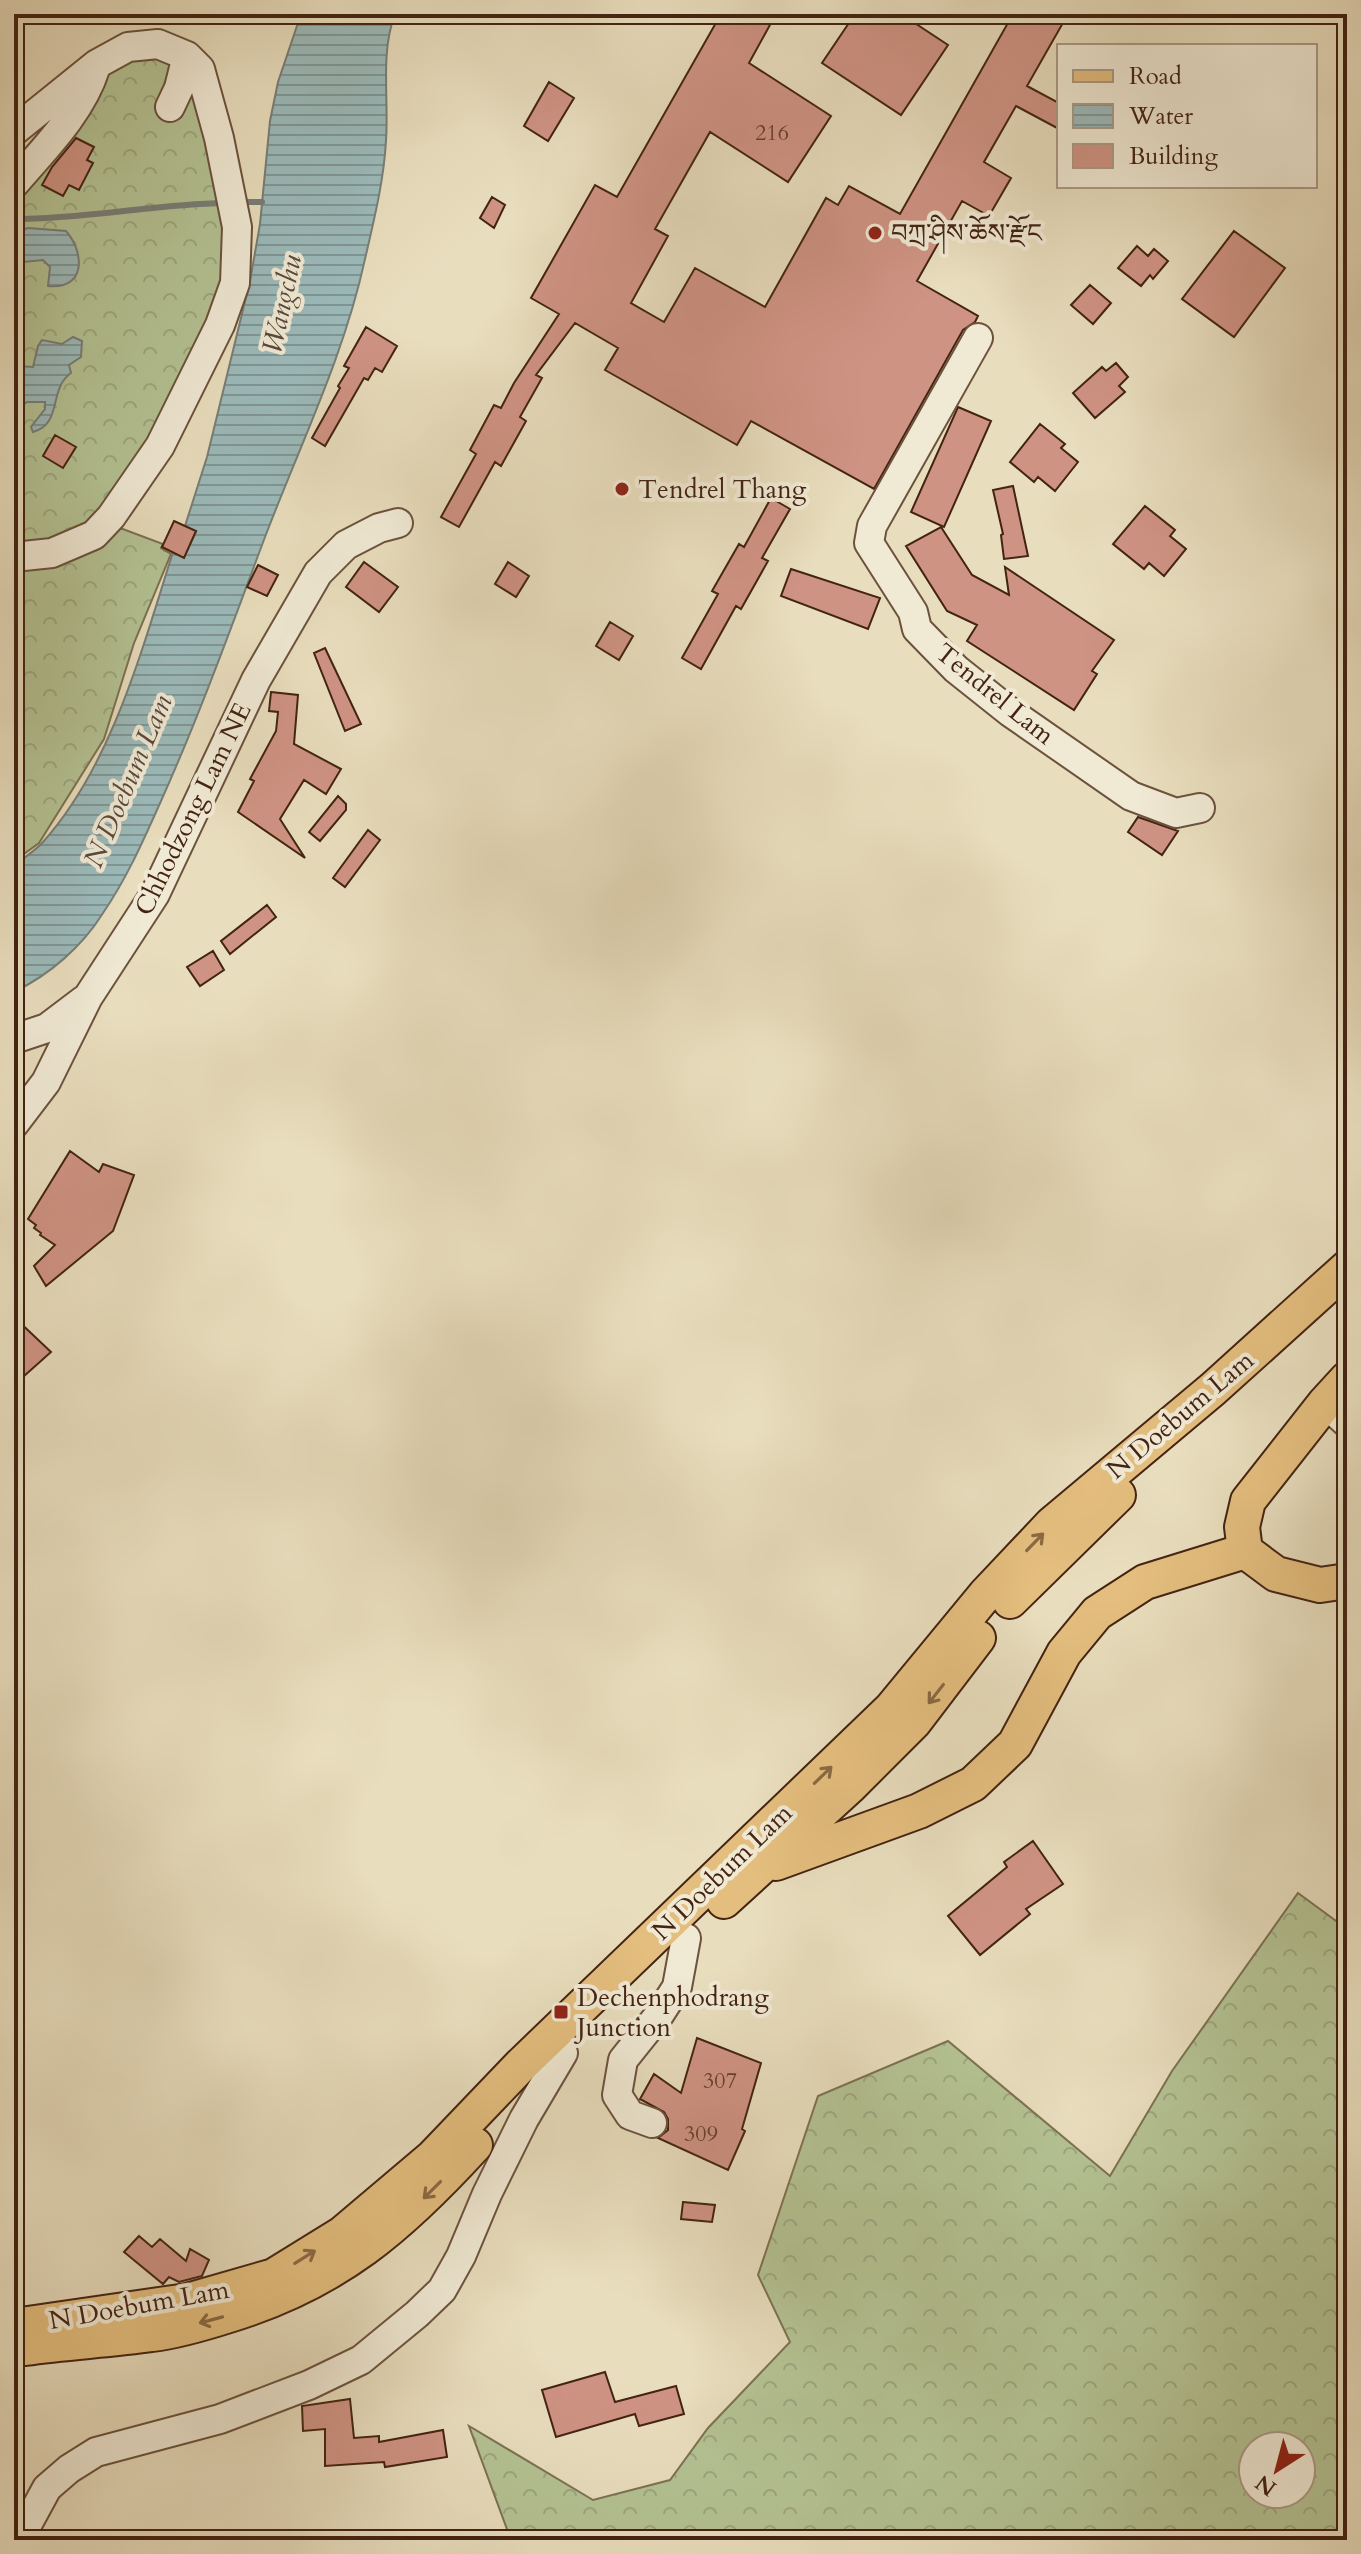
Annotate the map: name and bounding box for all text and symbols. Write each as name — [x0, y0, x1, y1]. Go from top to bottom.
legend — [1057, 44, 1317, 188]
text: Road — [1129, 60, 1182, 93]
text: Water — [1128, 100, 1193, 133]
house number: 216 — [755, 118, 789, 148]
text: Building — [1129, 140, 1219, 173]
place label: བཀྲ་ཤིས་ཆོས་རྫོང — [891, 214, 1043, 255]
marker: བཀྲ་ཤིས་ཆོས་རྫོང — [866, 224, 884, 242]
water label: Wangchu — [253, 251, 311, 357]
place label: Tendrel Thang — [638, 472, 807, 507]
marker: Tendrel Thang — [613, 480, 631, 498]
street label: Tendrel Lam — [928, 635, 1062, 753]
water label: N Doebum Lam — [74, 689, 182, 873]
street label: Chhodzong Lam NE — [126, 697, 260, 921]
street label: N Doebum Lam — [1099, 1343, 1261, 1487]
one-way arrow — [1026, 1532, 1045, 1552]
one-way arrow — [927, 1683, 944, 1704]
one-way arrow — [813, 1766, 833, 1785]
street label: N Doebum Lam — [644, 1796, 800, 1948]
place label: Dechenphodrang Junction — [573, 1980, 769, 2045]
marker: Dechenphodrang Junction — [552, 2003, 570, 2021]
house number: 307 — [703, 2066, 737, 2096]
house number: 309 — [684, 2119, 718, 2149]
one-way arrow — [423, 2180, 442, 2199]
one-way arrow — [293, 2248, 316, 2264]
street label: N Doebum Lam — [46, 2272, 232, 2338]
one-way arrow — [199, 2313, 225, 2328]
north arrow — [1237, 2430, 1317, 2510]
text: N — [1249, 2468, 1282, 2503]

